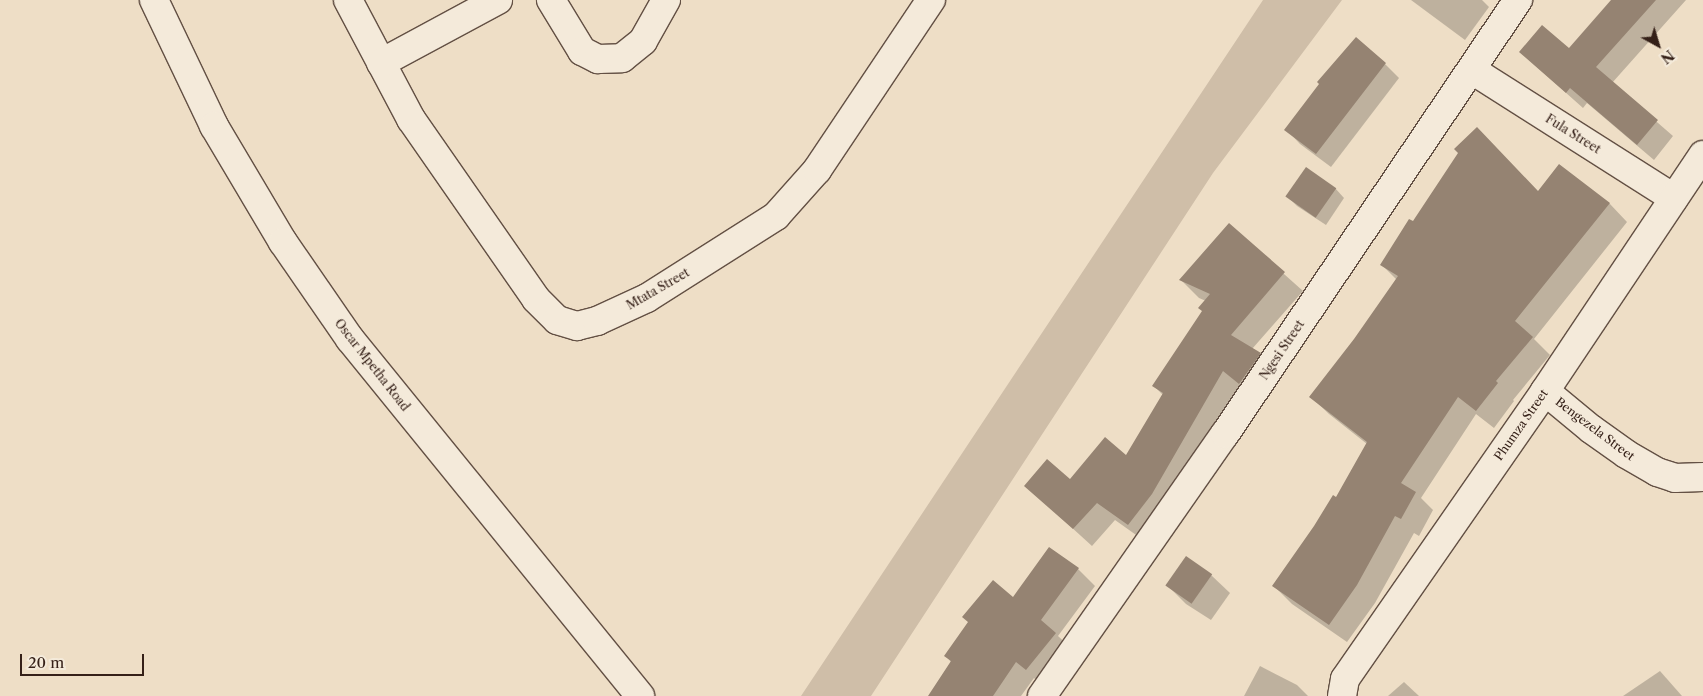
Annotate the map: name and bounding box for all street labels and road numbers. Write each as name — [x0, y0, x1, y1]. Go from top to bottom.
street label: Fula Street — [1543, 111, 1603, 157]
street label: Mtata Street — [624, 265, 692, 313]
street label: Oscar Mpetha Road — [332, 316, 412, 414]
street label: Ngesi Street — [1257, 317, 1307, 383]
street label: Phumza Street — [1491, 387, 1551, 463]
street label: Bengezela Street — [1552, 394, 1638, 464]

